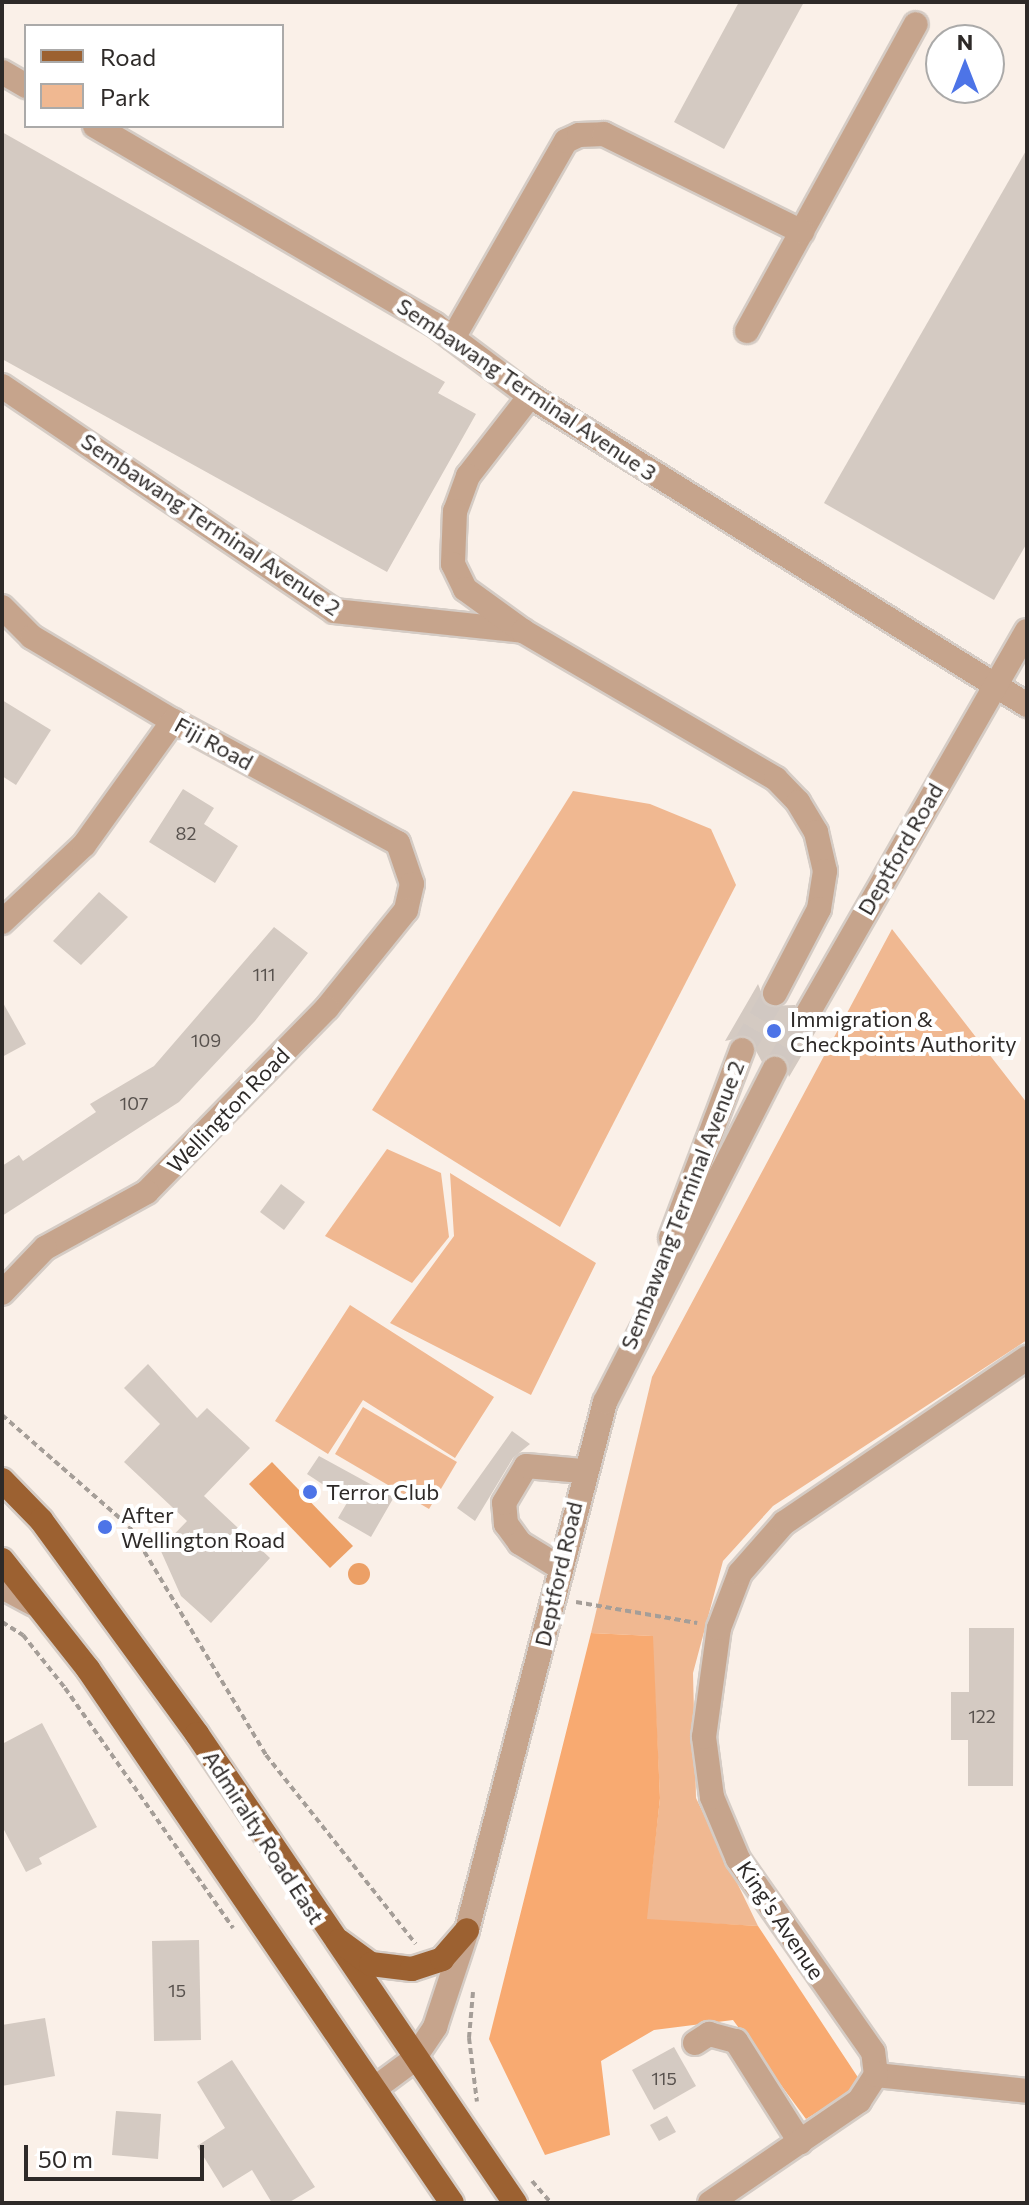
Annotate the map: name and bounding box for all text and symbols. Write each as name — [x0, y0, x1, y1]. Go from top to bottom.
legend — [24, 24, 284, 128]
north arrow — [925, 24, 1005, 104]
text: N — [957, 28, 973, 55]
text: Road — [100, 42, 156, 71]
text: Park — [100, 82, 150, 111]
street label: Sembawang Terminal Avenue 3 — [392, 292, 662, 486]
street label: Sembawang Terminal Avenue 2 — [76, 427, 346, 621]
street label: Fiji Road — [170, 711, 258, 775]
street label: Deptford Road — [852, 778, 948, 920]
house number: 82 — [176, 822, 196, 844]
house number: 111 — [252, 963, 276, 985]
place label: Immigration & Checkpoints Authority — [790, 1005, 1017, 1056]
marker: Immigration & Checkpoints Authority — [765, 1022, 783, 1040]
house number: 109 — [191, 1029, 221, 1051]
street label: Wellington Road — [162, 1042, 294, 1178]
street label: Sembawang Terminal Avenue 2 — [615, 1057, 749, 1353]
house number: 107 — [120, 1092, 148, 1114]
place label: Terror Club — [326, 1479, 439, 1505]
marker: Terror Club — [301, 1483, 319, 1501]
street label: Deptford Road — [529, 1499, 587, 1649]
place label: After Wellington Road — [121, 1501, 285, 1552]
marker: After Wellington Road — [96, 1518, 114, 1536]
house number: 122 — [968, 1705, 996, 1727]
street label: Admiralty Road East — [198, 1745, 330, 1929]
street label: King's Avenue — [732, 1856, 830, 1984]
house number: 15 — [168, 1979, 186, 2001]
house number: 115 — [651, 2067, 677, 2089]
scale bar — [28, 2129, 208, 2179]
text: 50 m — [38, 2144, 93, 2173]

